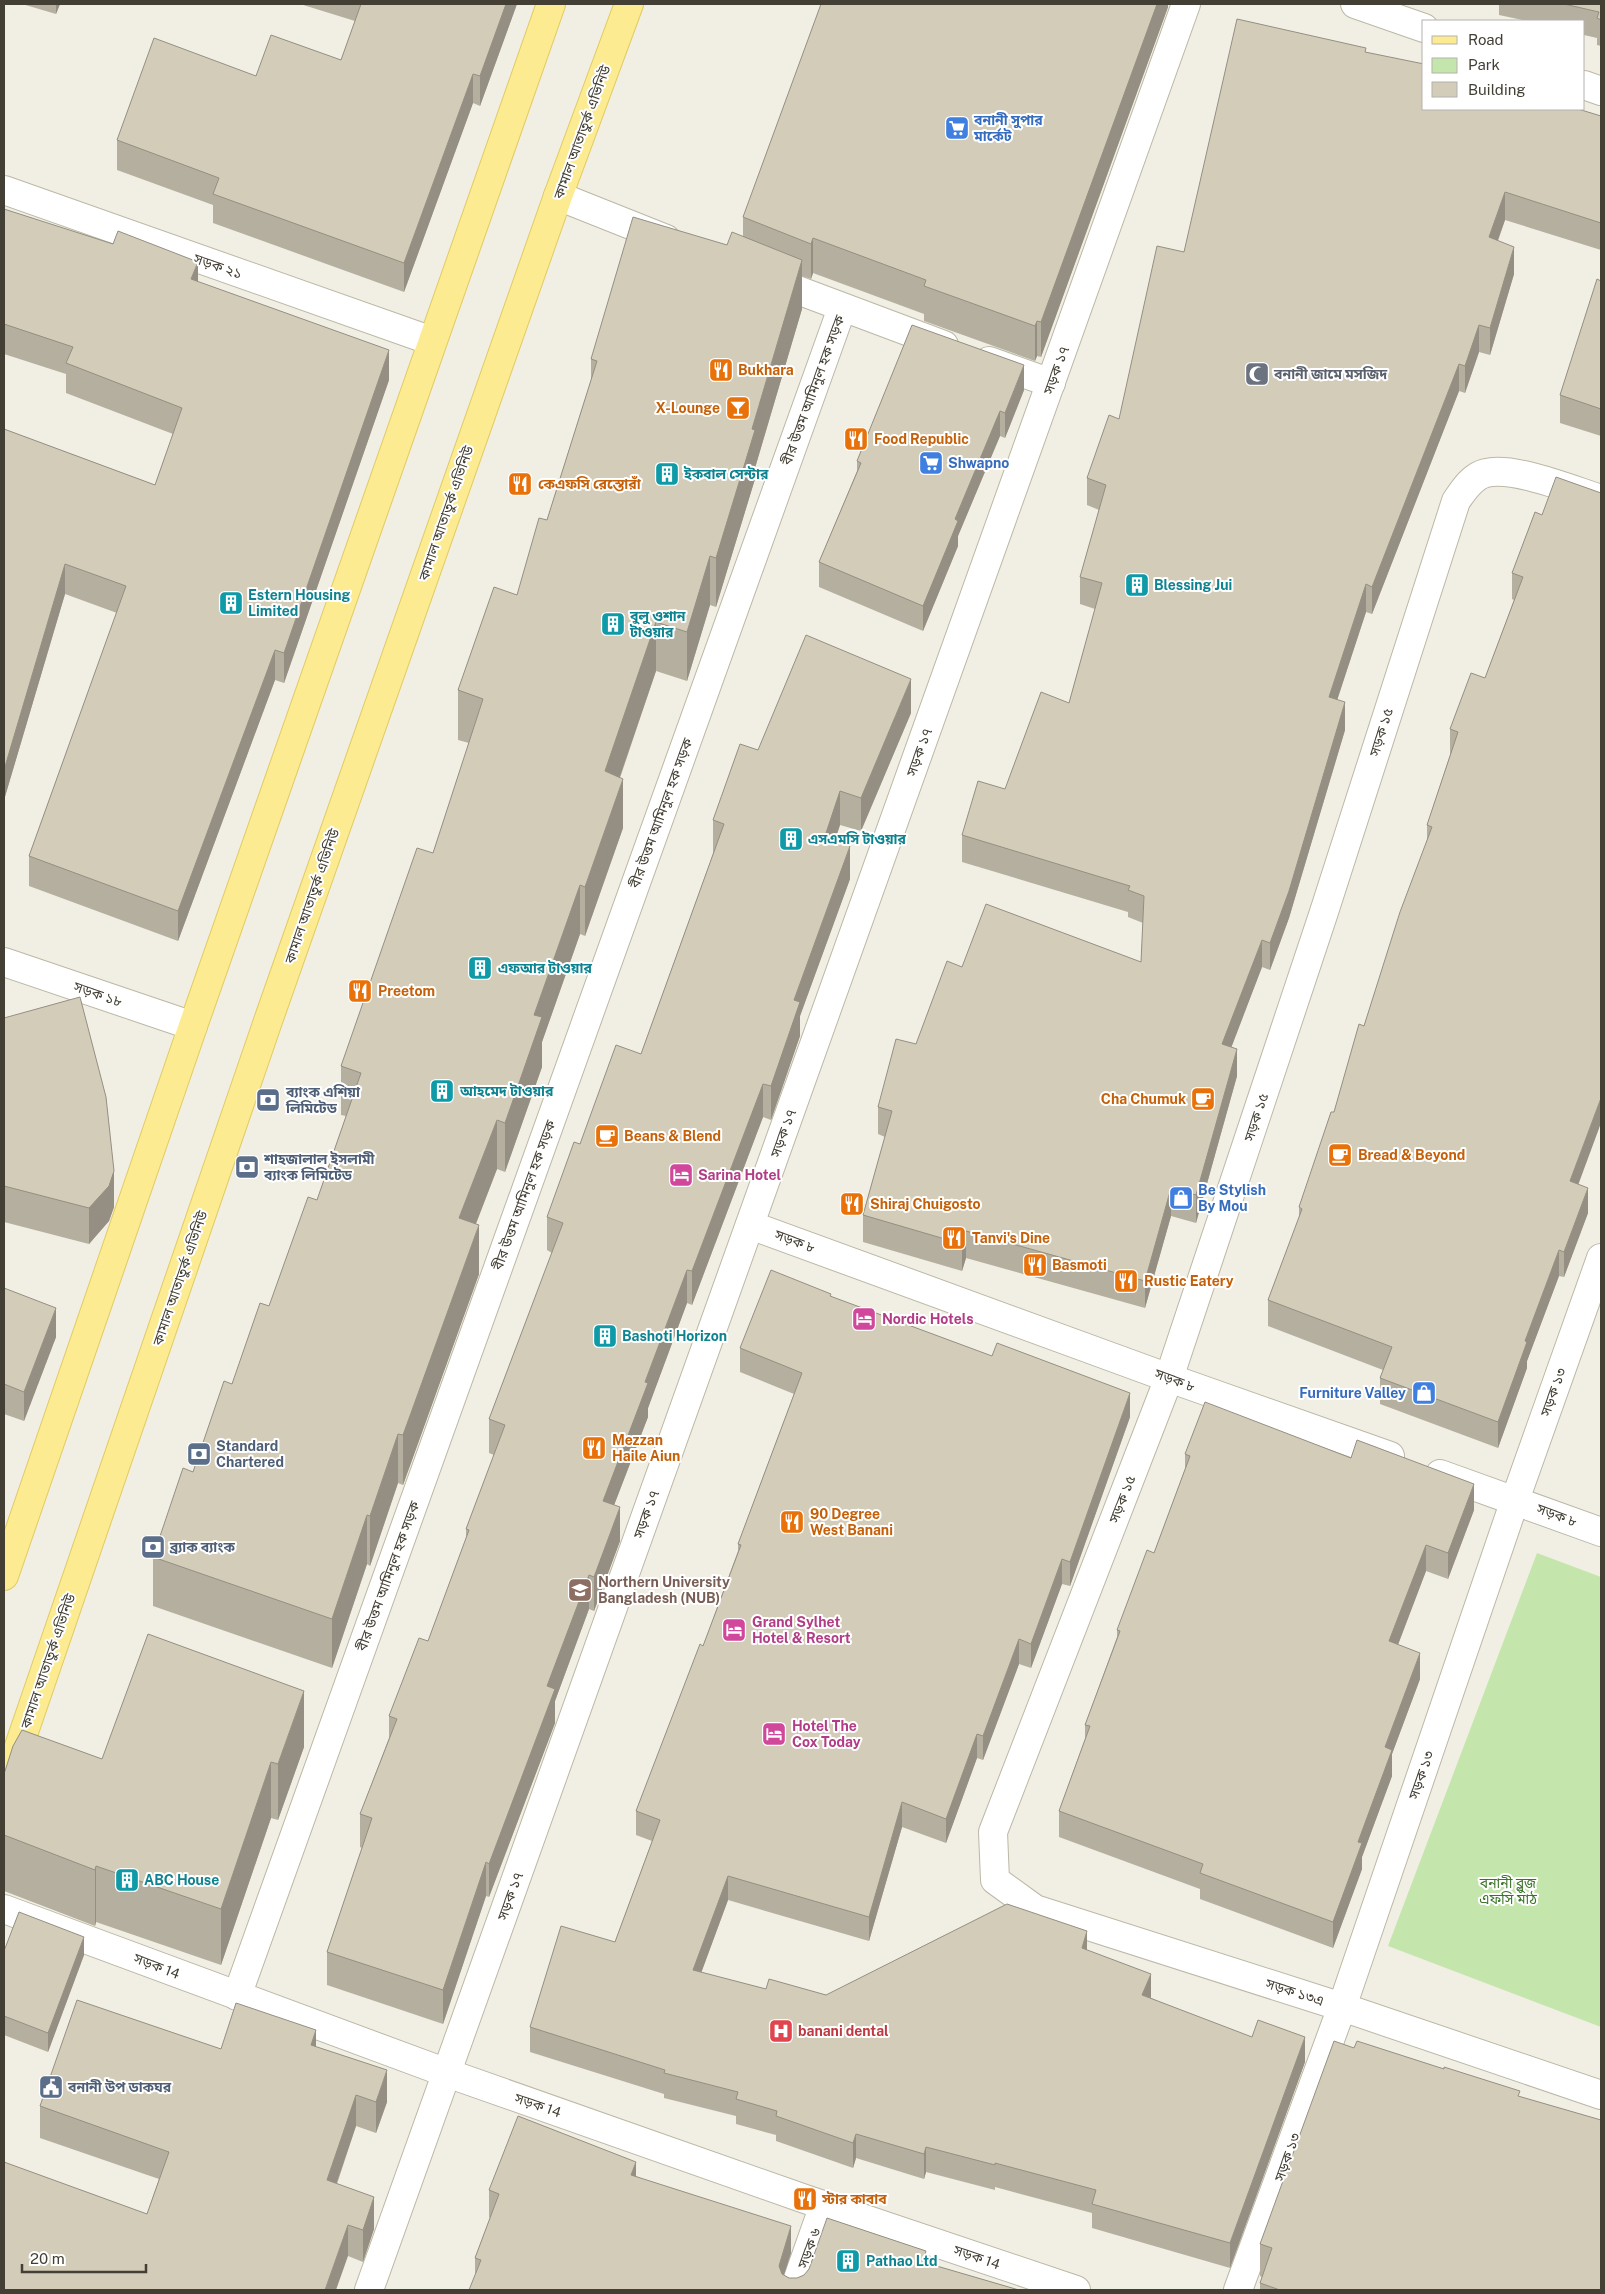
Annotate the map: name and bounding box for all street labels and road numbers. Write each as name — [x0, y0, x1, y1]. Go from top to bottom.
street label: কামাল আতাতুর্ক এভিনিউ — [549, 62, 615, 202]
street label: সড়ক ২১ — [191, 250, 244, 282]
street label: বীর উত্তম আমিনুল হক সড়ক — [778, 312, 849, 468]
street label: সড়ক ১৭ — [1040, 344, 1072, 397]
street label: কামাল আতাতুর্ক এভিনিউ — [414, 442, 478, 584]
street label: সড়ক ১৫ — [1366, 706, 1396, 759]
street label: সড়ক ১৭ — [903, 726, 935, 779]
street label: বীর উত্তম আমিনুল হক সড়ক — [626, 735, 697, 891]
street label: কামাল আতাতুর্ক এভিনিউ — [280, 825, 344, 967]
street label: সড়ক ১৮ — [71, 978, 124, 1010]
street label: সড়ক ১৫ — [1240, 1091, 1271, 1144]
street label: সড়ক ১৭ — [767, 1107, 799, 1160]
street label: বীর উত্তম আমিনুল হক সড়ক — [489, 1117, 560, 1273]
street label: কামাল আতাতুর্ক এভিনিউ — [148, 1207, 212, 1349]
street label: সড়ক ৮ — [772, 1226, 817, 1256]
street label: সড়ক ৮ — [1152, 1365, 1197, 1395]
street label: সড়ক ১৩ — [1537, 1366, 1569, 1419]
street label: সড়ক ১৫ — [1105, 1473, 1138, 1526]
street label: সড়ক ১৭ — [630, 1488, 662, 1541]
street label: বীর উত্তম আমিনুল হক সড়ক — [353, 1498, 424, 1654]
street label: সড়ক ৮ — [1534, 1500, 1579, 1530]
street label: কামাল আতাতুর্ক এভিনিউ — [16, 1590, 80, 1732]
street label: সড়ক ১৩ — [1405, 1749, 1437, 1802]
street label: সড়ক ১৭ — [494, 1870, 526, 1923]
street label: সড়ক 14 — [131, 1950, 182, 1982]
street label: সড়ক ১৩এ — [1263, 1975, 1326, 2009]
street label: সড়ক 14 — [512, 2089, 563, 2120]
street label: সড়ক ১৩ — [1271, 2131, 1303, 2184]
street label: সড়ক ৬ — [794, 2226, 824, 2271]
street label: সড়ক 14 — [951, 2241, 1002, 2272]

